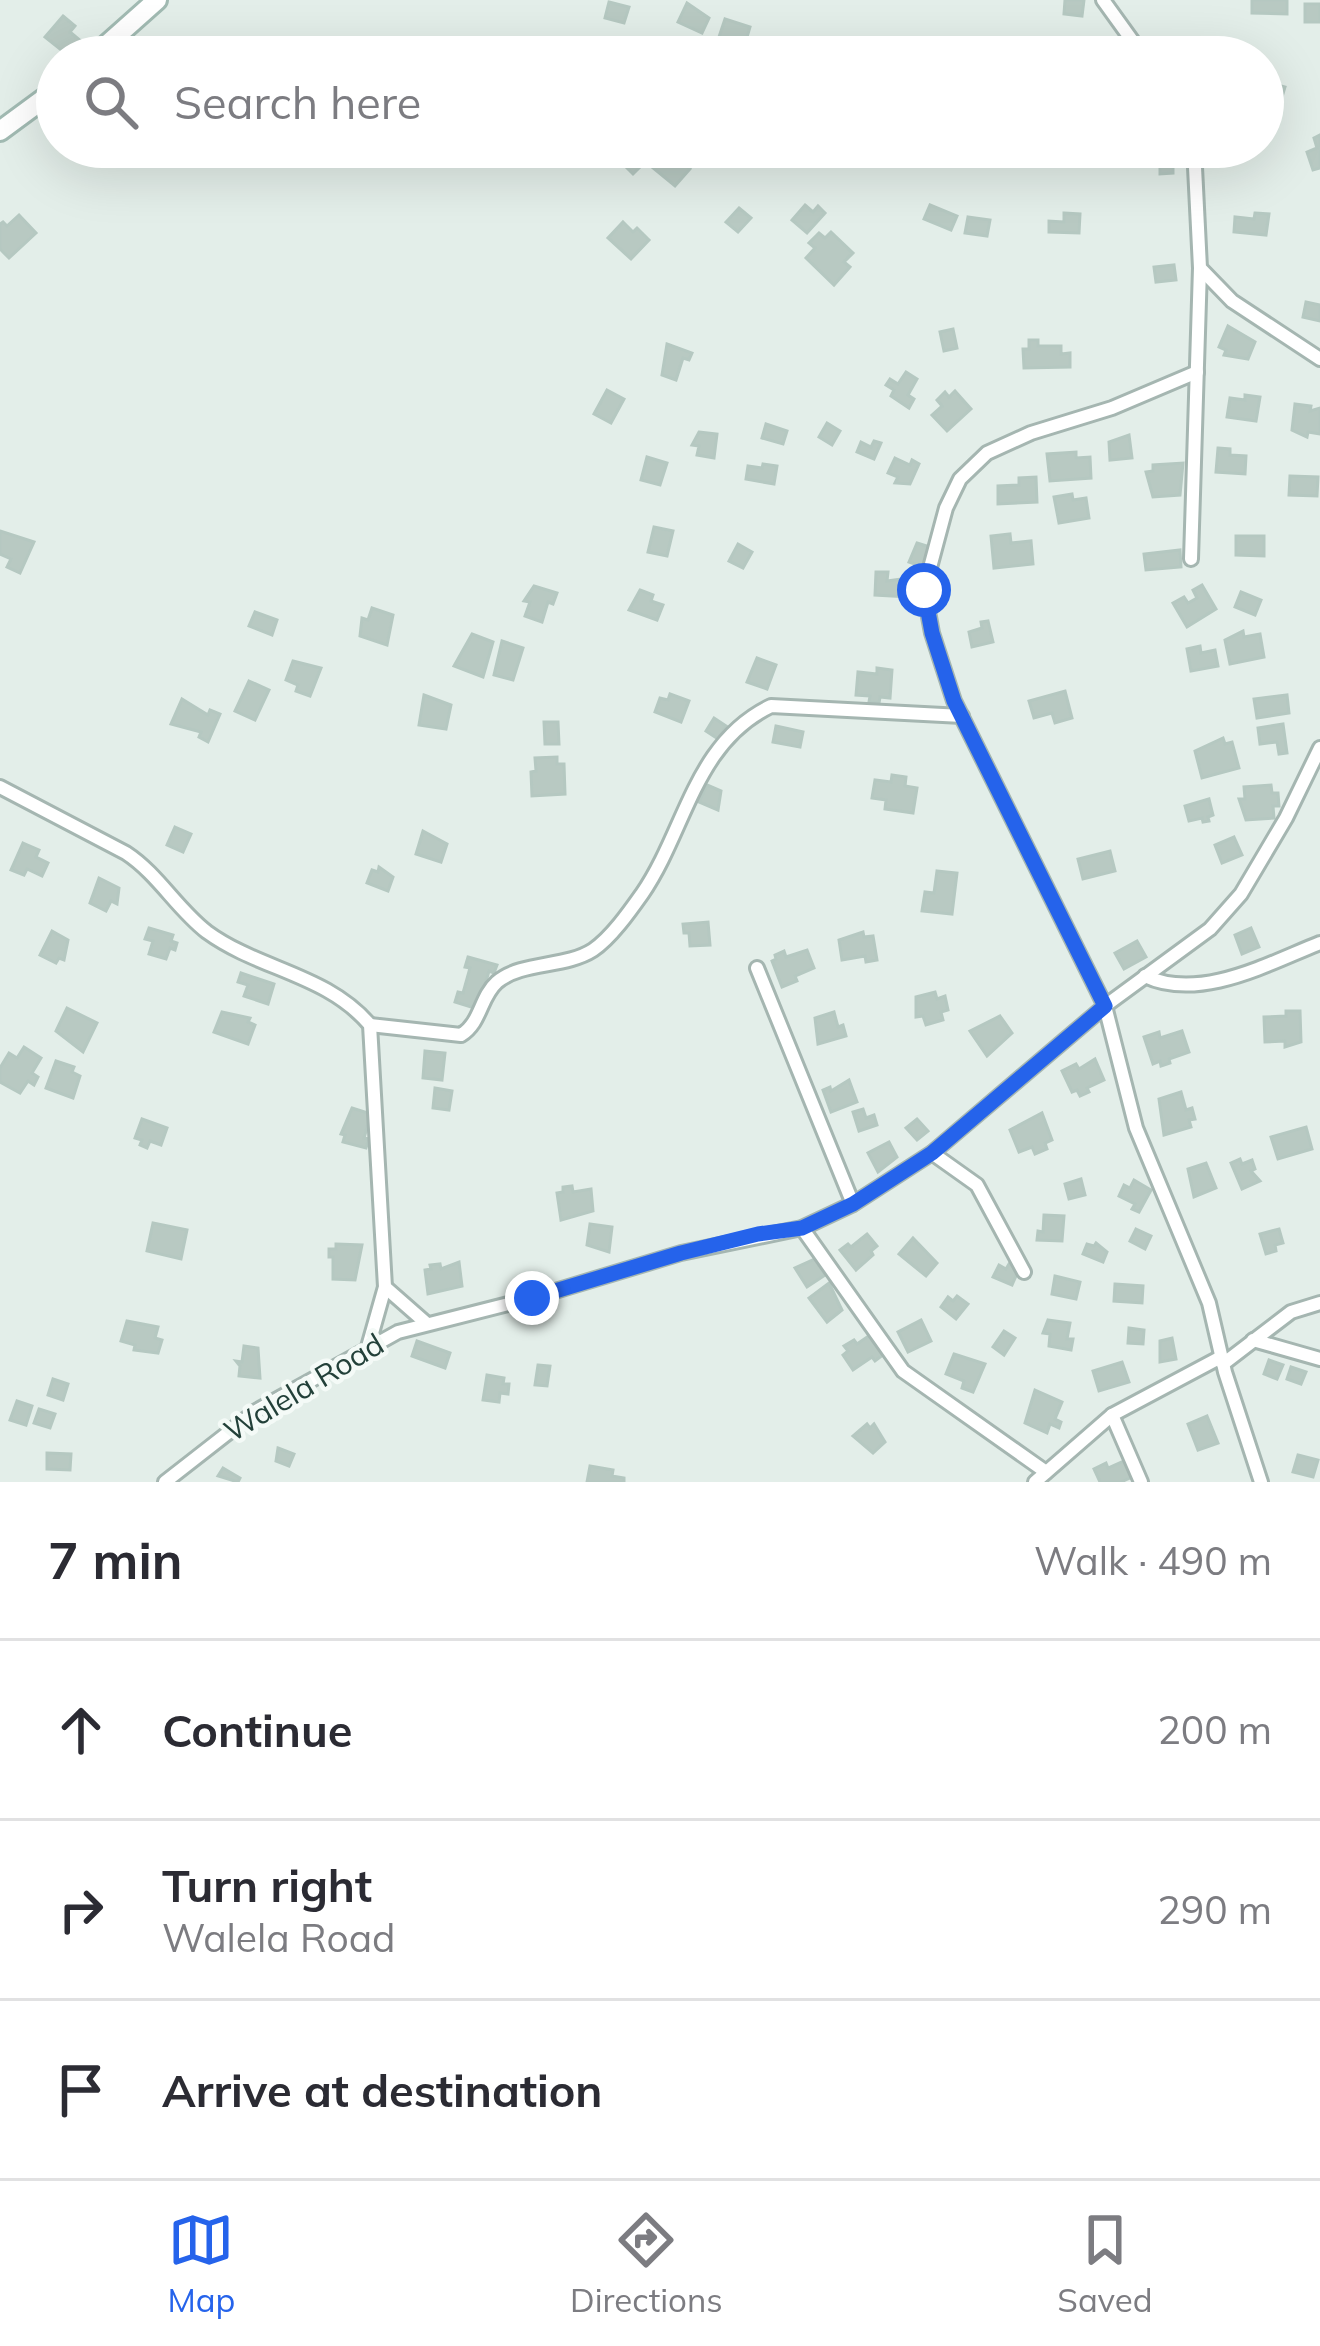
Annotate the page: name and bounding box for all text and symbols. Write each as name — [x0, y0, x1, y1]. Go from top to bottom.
search box — [36, 36, 1284, 168]
icon: search — [78, 69, 144, 135]
text: Search here — [174, 74, 421, 130]
route start — [897, 563, 951, 617]
route end — [505, 1271, 559, 1325]
street label: Walela Road — [217, 1325, 390, 1450]
text: 7 min — [48, 1528, 183, 1592]
text: Walk · 490 m — [1034, 1536, 1272, 1585]
icon: ahead — [48, 1697, 114, 1763]
text: Continue — [162, 1702, 352, 1758]
text: 200 m — [1157, 1705, 1272, 1754]
text: Turn right — [162, 1857, 372, 1913]
icon: right — [48, 1877, 114, 1943]
text: 290 m — [1157, 1885, 1272, 1934]
text: Walela Road — [162, 1913, 396, 1962]
icon: arrive — [48, 2057, 114, 2123]
text: Arrive at destination — [162, 2062, 602, 2118]
tab: Map — [167, 2207, 235, 2320]
tab: Directions — [570, 2207, 723, 2320]
tab: Saved — [1057, 2207, 1153, 2320]

